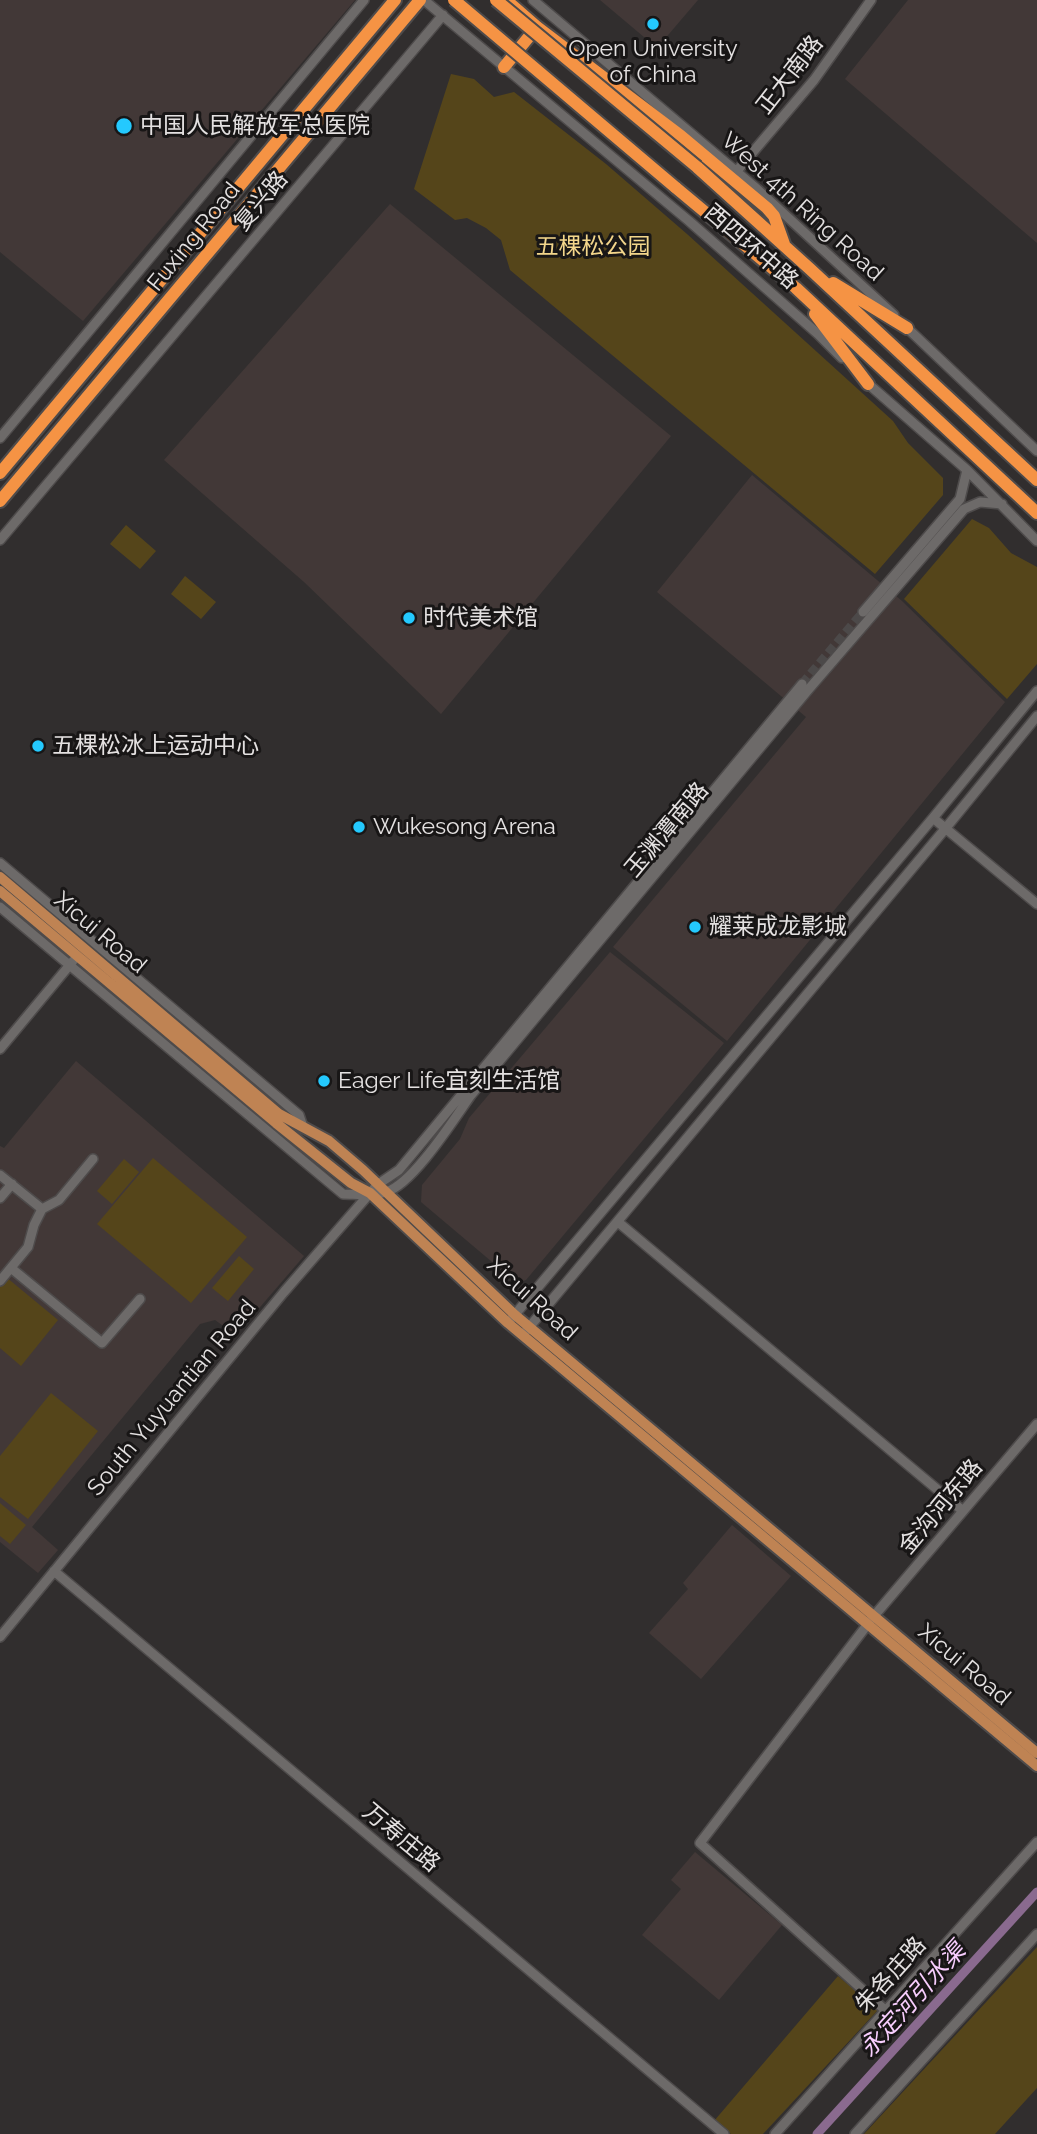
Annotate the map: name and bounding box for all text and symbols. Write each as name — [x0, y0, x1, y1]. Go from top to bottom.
marker: Open University of China — [645, 16, 661, 32]
street label: 正大南路 — [751, 30, 829, 120]
place label: Open University of China — [568, 35, 738, 89]
place label: 中国人民解放军总医院 — [140, 112, 370, 140]
marker: 中国人民解放军总医院 — [114, 116, 134, 136]
street label: West 4th Ring Road — [715, 127, 889, 287]
street label: 复兴路 — [228, 166, 294, 236]
street label: Fuxing Road — [142, 177, 246, 297]
street label: 西四环中路 — [699, 199, 803, 295]
park label: 五棵松公园 — [536, 233, 650, 261]
place label: 时代美术馆 — [423, 604, 538, 632]
marker: 时代美术馆 — [401, 610, 417, 626]
place label: 五棵松冰上运动中心 — [52, 732, 259, 760]
marker: 五棵松冰上运动中心 — [30, 738, 46, 754]
street label: 玉渊潭南路 — [619, 777, 715, 883]
place label: Wukesong Arena — [373, 813, 556, 841]
marker: Wukesong Arena — [351, 819, 367, 835]
street label: Xicui Road — [48, 886, 152, 980]
place label: 耀莱成龙影城 — [709, 913, 847, 941]
marker: 耀莱成龙影城 — [687, 919, 703, 935]
place label: Eager Life宜刻生活馆 — [338, 1067, 560, 1095]
marker: Eager Life宜刻生活馆 — [316, 1073, 332, 1089]
street label: Xicui Road — [481, 1251, 583, 1347]
street label: South Yuyuantian Road — [82, 1294, 262, 1502]
street label: 金沟河东路 — [893, 1454, 989, 1560]
street label: Xicui Road — [912, 1618, 1016, 1712]
street label: 万寿庄路 — [357, 1798, 445, 1878]
street label: 朱各庄路 — [850, 1932, 932, 2018]
water label: 永定河引水渠 — [854, 1937, 972, 2063]

